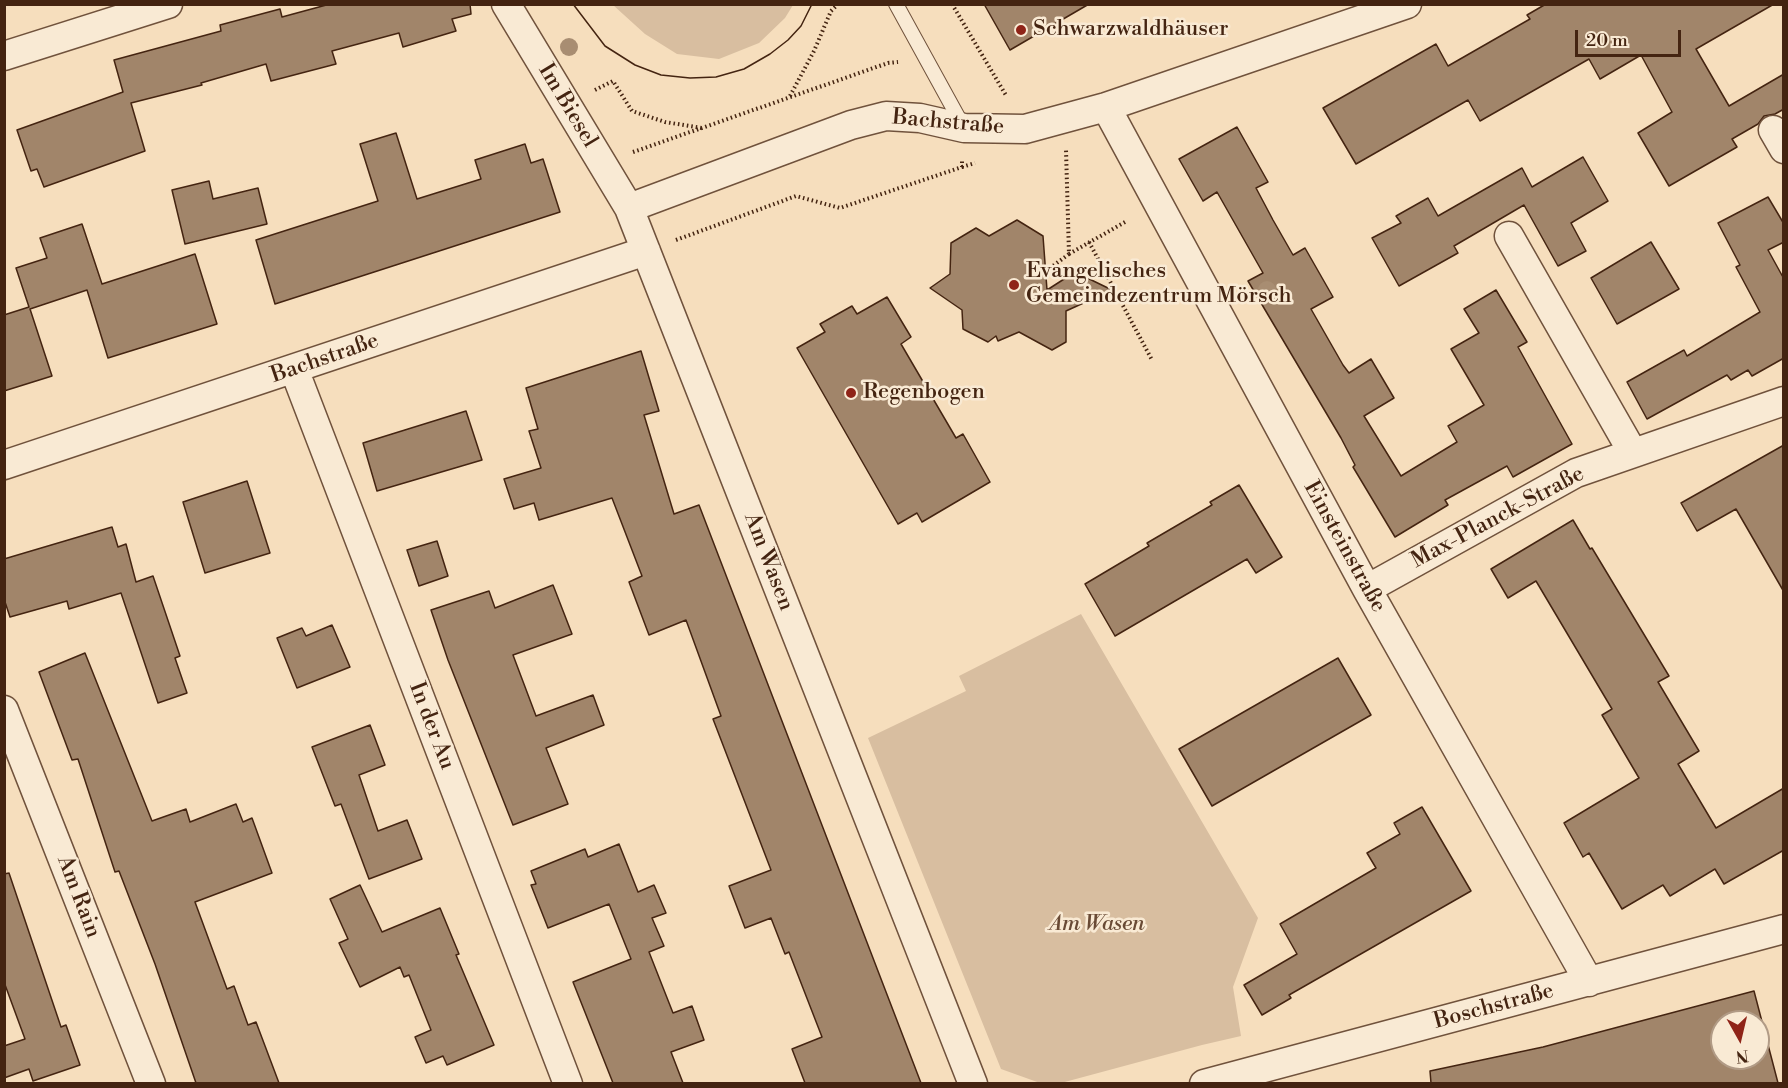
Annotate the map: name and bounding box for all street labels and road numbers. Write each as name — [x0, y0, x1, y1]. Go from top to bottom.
street label: Im Biesel — [532, 59, 602, 153]
street label: Bachstraße — [891, 105, 1005, 141]
street label: Bachstraße — [268, 328, 382, 390]
street label: Max-Planck-Straße — [1407, 461, 1589, 575]
street label: Einsteinstraße — [1297, 477, 1391, 617]
street label: Am Wasen — [737, 509, 799, 615]
street label: In der Au — [402, 679, 460, 773]
street label: Am Rain — [50, 852, 106, 942]
street label: Boschstraße — [1431, 978, 1557, 1036]

